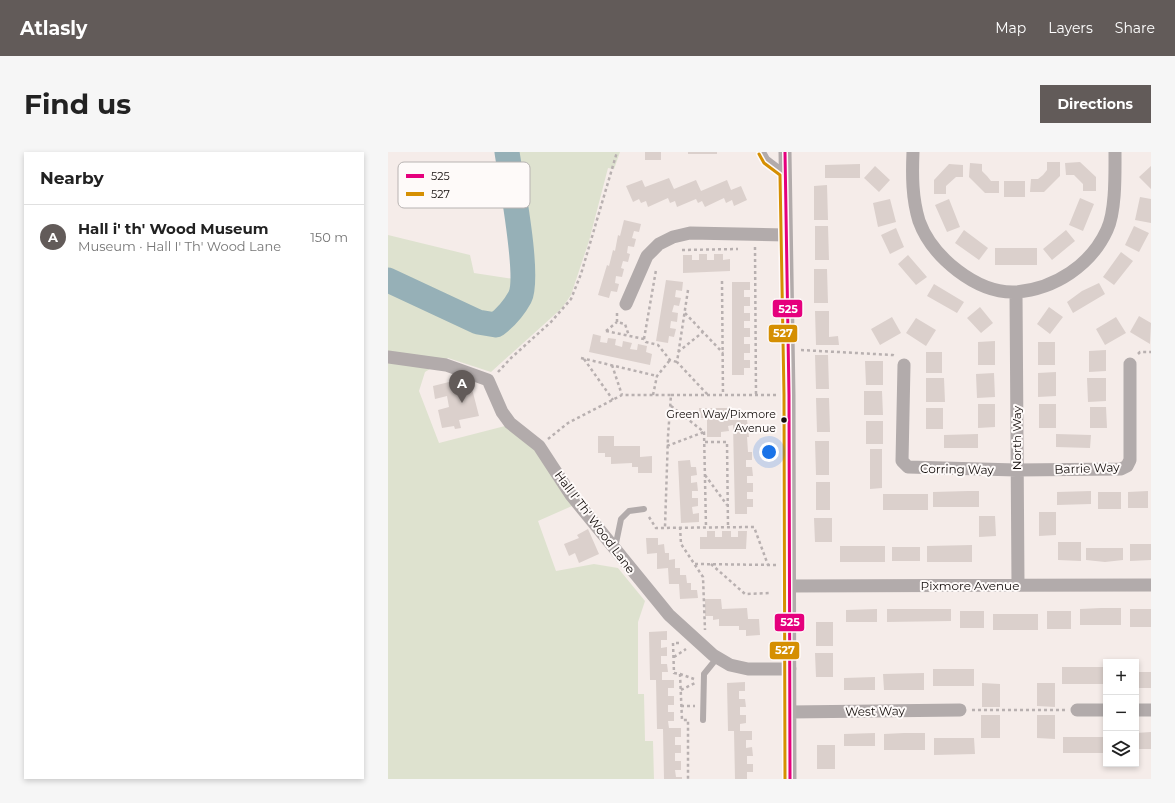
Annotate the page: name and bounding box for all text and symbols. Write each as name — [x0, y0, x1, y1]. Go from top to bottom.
text: Atlasly — [20, 17, 87, 40]
text: Map — [995, 19, 1026, 37]
text: Layers — [1048, 19, 1093, 37]
text: Share — [1115, 19, 1155, 37]
button: Directions — [1040, 85, 1151, 123]
text: Find us — [24, 87, 131, 121]
legend — [398, 162, 530, 208]
text: Nearby — [40, 168, 104, 188]
text: 525 — [431, 169, 450, 183]
text: 527 — [431, 187, 450, 201]
text: Hall i' th' Wood Museum — [78, 219, 268, 238]
text: A — [48, 229, 58, 245]
text: 150 m — [310, 229, 348, 245]
text: Museum · Hall I' Th' Wood Lane — [78, 238, 281, 254]
line badge: 525 — [772, 299, 803, 318]
text: 525 — [778, 302, 798, 316]
line badge: 527 — [768, 324, 798, 343]
text: 527 — [773, 326, 793, 340]
pin: A — [449, 370, 475, 403]
street label: North Way — [1009, 405, 1024, 470]
place label: Green Way/Pixmore Avenue — [666, 407, 776, 435]
marker: Green Way/Pixmore Avenue — [779, 415, 789, 425]
your location — [759, 442, 779, 462]
street label: Barrie Way — [1054, 459, 1120, 477]
street label: Corring Way — [920, 461, 995, 477]
street label: Hall I' Th' Wood Lane — [551, 468, 639, 576]
street label: Pixmore Avenue — [921, 578, 1019, 593]
line badge: 525 — [774, 613, 805, 632]
text: 525 — [780, 615, 800, 629]
line badge: 527 — [769, 641, 800, 660]
text: 527 — [775, 643, 795, 657]
map controls — [1103, 659, 1139, 767]
button: + — [1103, 659, 1139, 695]
button: − — [1103, 695, 1139, 731]
street label: West Way — [845, 703, 906, 719]
button: layers — [1103, 731, 1139, 767]

